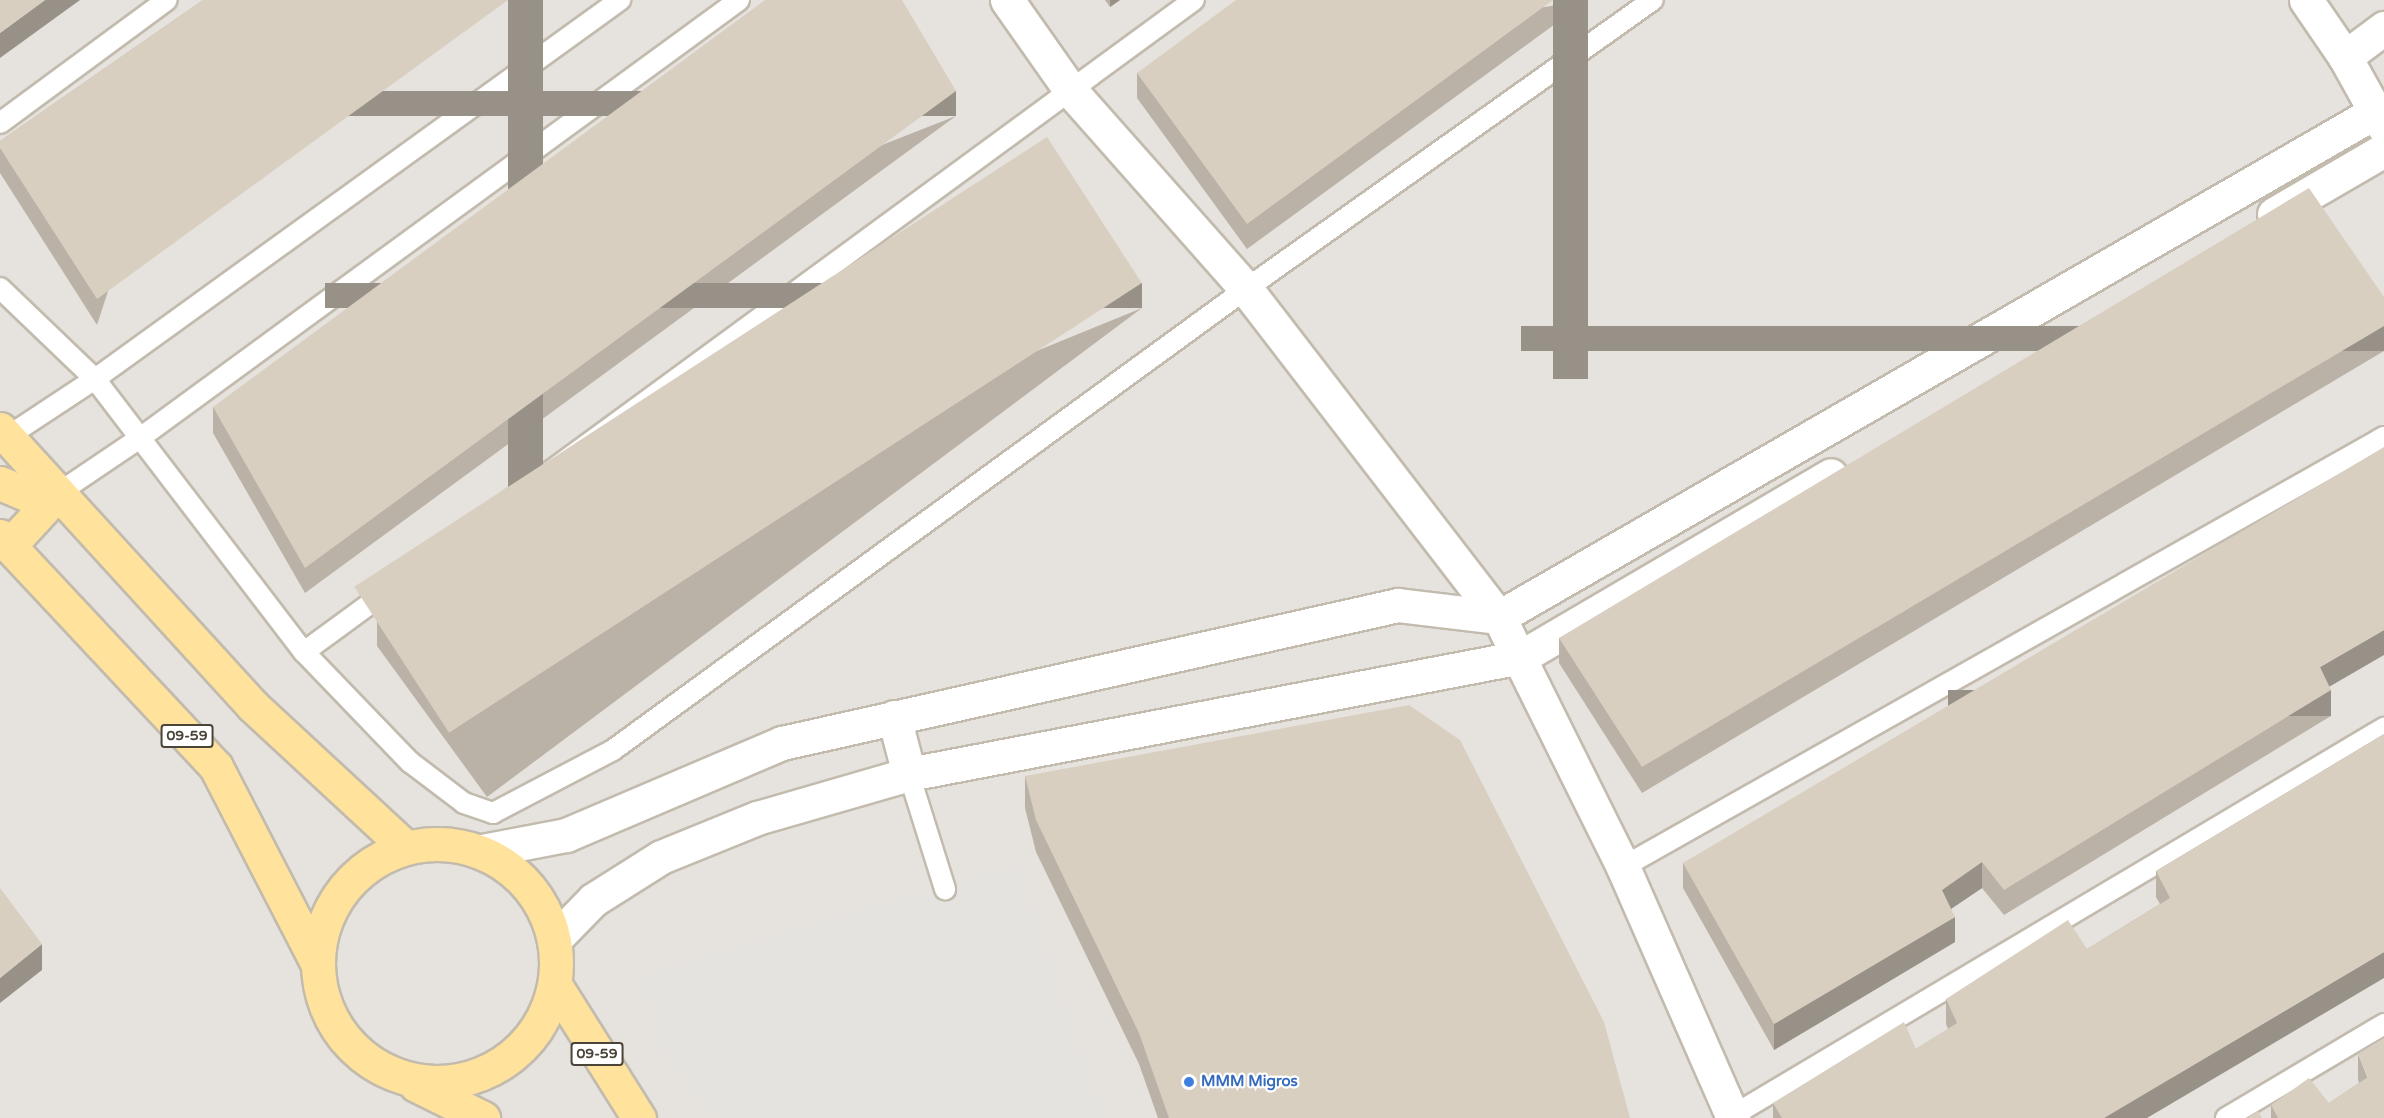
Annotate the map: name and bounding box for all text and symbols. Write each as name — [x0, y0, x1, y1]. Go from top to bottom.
road number: 09-59 — [160, 725, 214, 747]
road number: 09-59 — [570, 1043, 624, 1065]
place label: MMM Migros — [1201, 1073, 1298, 1091]
marker: MMM Migros — [1182, 1075, 1196, 1089]

